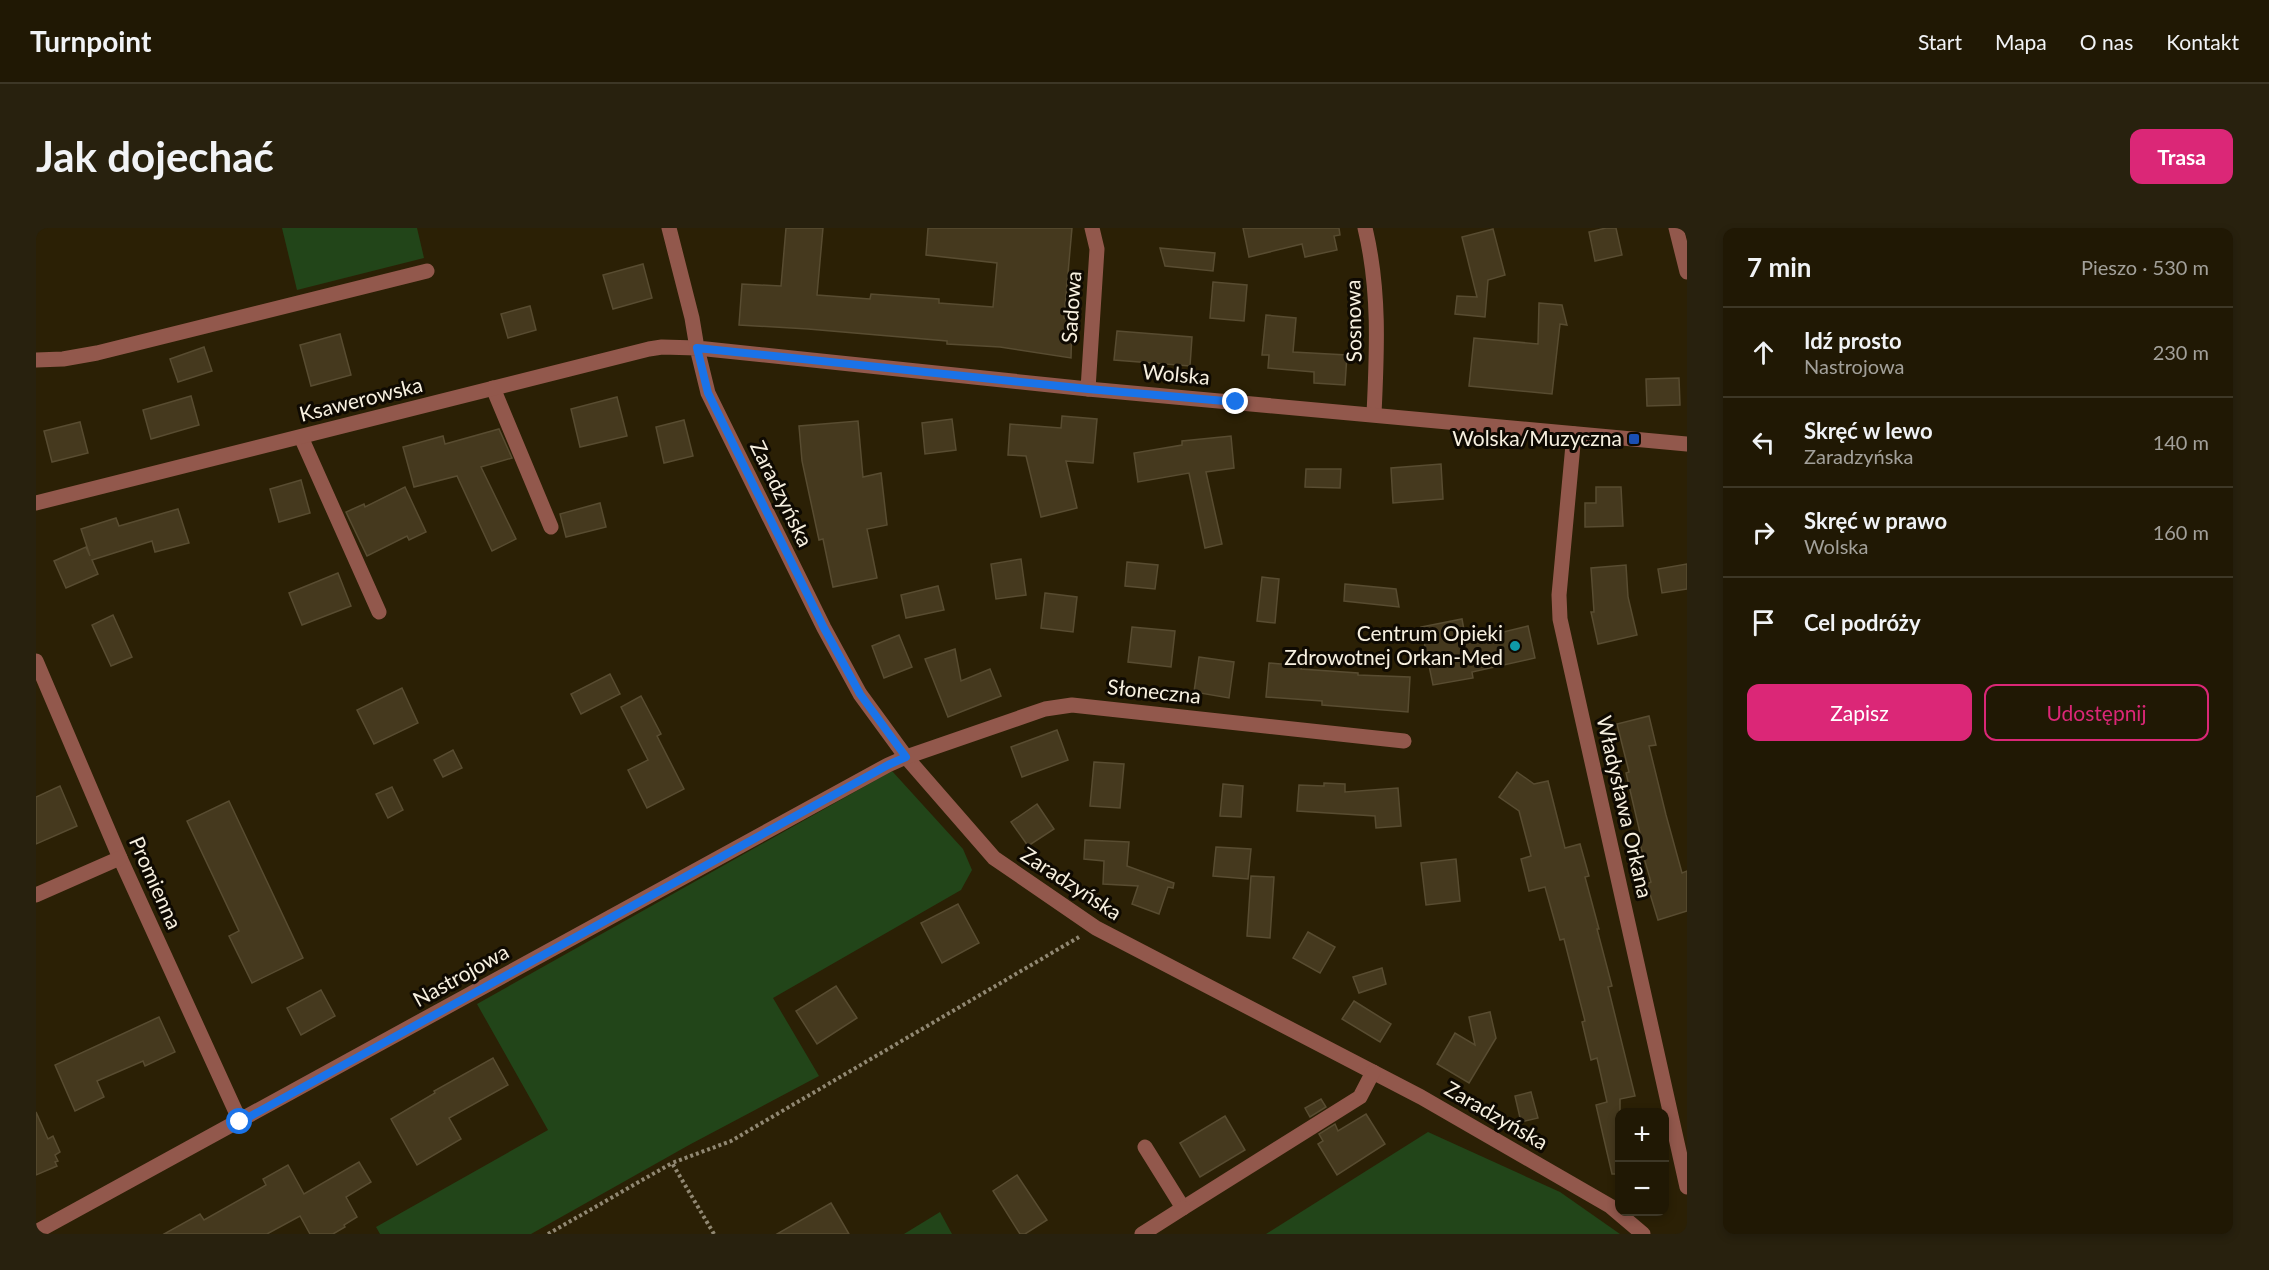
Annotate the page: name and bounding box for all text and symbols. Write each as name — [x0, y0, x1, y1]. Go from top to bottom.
text: Turnpoint — [30, 24, 151, 58]
text: Start — [1918, 29, 1962, 54]
text: Mapa — [1995, 29, 2047, 54]
text: O nas — [2080, 29, 2133, 54]
text: Kontakt — [2166, 29, 2239, 54]
button: Trasa — [2130, 129, 2233, 184]
text: Jak dojechać — [36, 131, 274, 181]
text: 7 min — [1747, 251, 1811, 283]
text: Pieszo · 530 m — [2081, 255, 2209, 279]
street label: Sadowa — [1056, 270, 1085, 344]
street label: Sosnowa — [1339, 280, 1366, 363]
text: Idź prosto — [1804, 327, 1902, 354]
icon: ahead — [1747, 336, 1780, 369]
text: 230 m — [2153, 340, 2209, 364]
text: Nastrojowa — [1804, 354, 1904, 378]
street label: Wolska — [1141, 358, 1211, 389]
street label: Ksawerowska — [296, 371, 425, 426]
route end — [1222, 388, 1248, 414]
text: Skręć w lewo — [1804, 417, 1933, 444]
place label: Wolska/Muzyczna — [1452, 425, 1622, 450]
icon: left — [1747, 426, 1780, 459]
text: 140 m — [2153, 430, 2209, 454]
marker: Wolska/Muzyczna — [1627, 432, 1641, 446]
street label: Zaradzyńska — [746, 436, 819, 550]
text: Zaradzyńska — [1804, 444, 1913, 468]
text: Skręć w prawo — [1804, 507, 1947, 534]
icon: right — [1747, 516, 1780, 549]
text: 160 m — [2153, 520, 2209, 544]
text: Wolska — [1804, 534, 1868, 558]
icon: arrive — [1747, 606, 1780, 639]
text: Cel podróży — [1804, 609, 1921, 636]
place label: Centrum Opieki Zdrowotnej Orkan-Med — [1284, 620, 1503, 669]
marker: Centrum Opieki Zdrowotnej Orkan-Med — [1508, 639, 1522, 653]
street label: Słoneczna — [1106, 673, 1202, 708]
button: Zapisz — [1747, 684, 1972, 741]
button: Udostępnij — [1984, 684, 2209, 741]
street label: Władysława Orkana — [1592, 713, 1659, 900]
street label: Promienna — [125, 832, 188, 933]
street label: Zaradzyńska — [1017, 841, 1127, 925]
street label: Nastrojowa — [408, 938, 512, 1011]
street label: Zaradzyńska — [1441, 1075, 1553, 1154]
route start — [226, 1108, 252, 1134]
map controls — [1615, 1108, 1669, 1216]
button: + — [1615, 1108, 1669, 1162]
button: − — [1615, 1162, 1669, 1216]

